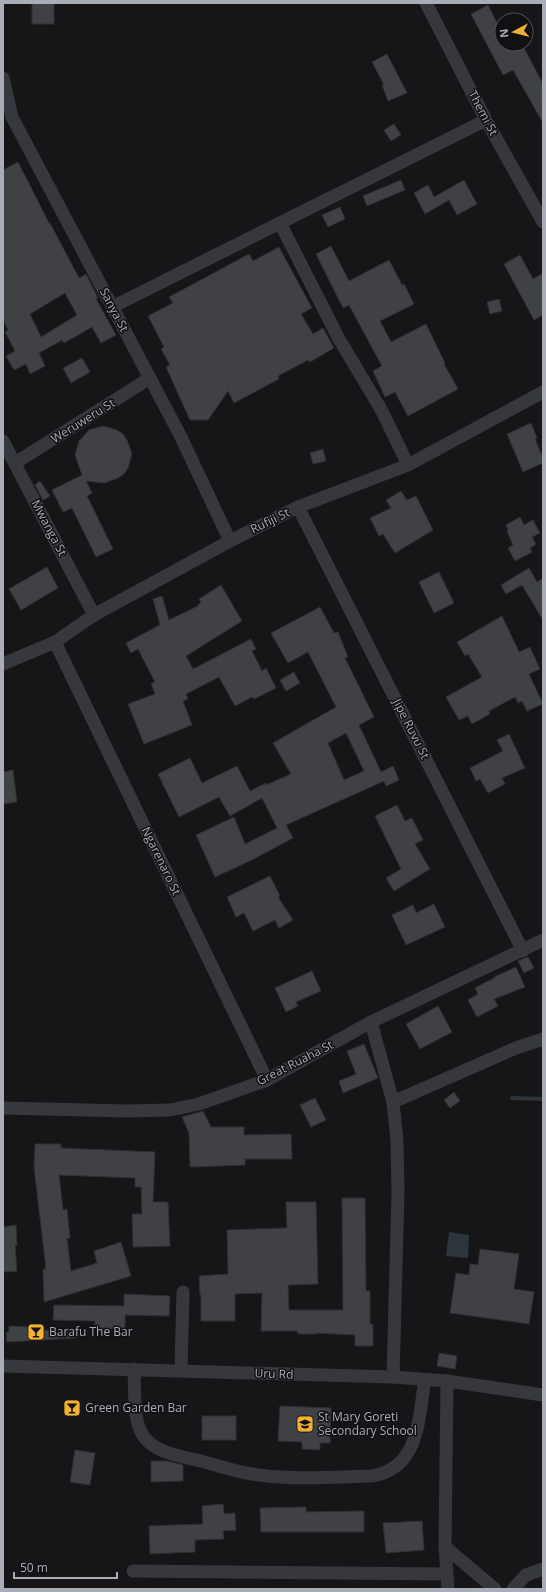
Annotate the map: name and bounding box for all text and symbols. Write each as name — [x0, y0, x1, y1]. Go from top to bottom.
north arrow — [494, 12, 534, 52]
text: N — [496, 28, 512, 39]
street label: Themi St — [464, 87, 502, 138]
street label: Sanya St — [96, 285, 133, 335]
street label: Weruweru St — [48, 394, 118, 447]
street label: Mwanga St — [28, 497, 71, 559]
street label: Rufiji St — [247, 504, 292, 537]
street label: Jipe Ruvu St — [389, 695, 434, 762]
street label: Ngarenaro St — [138, 824, 185, 898]
street label: Great Ruaha St — [254, 1036, 336, 1089]
bar icon: Barafu The Bar — [26, 1322, 46, 1342]
place label: Barafu The Bar — [49, 1323, 133, 1340]
street label: Uru Rd — [254, 1364, 294, 1383]
bar icon: Green Garden Bar — [62, 1398, 82, 1418]
place label: Green Garden Bar — [85, 1399, 187, 1416]
place label: St Mary Goreti Secondary School — [318, 1408, 417, 1439]
school or university icon: St Mary Goreti Secondary School — [295, 1414, 315, 1434]
scale bar — [14, 1554, 117, 1580]
text: 50 m — [20, 1559, 48, 1576]

